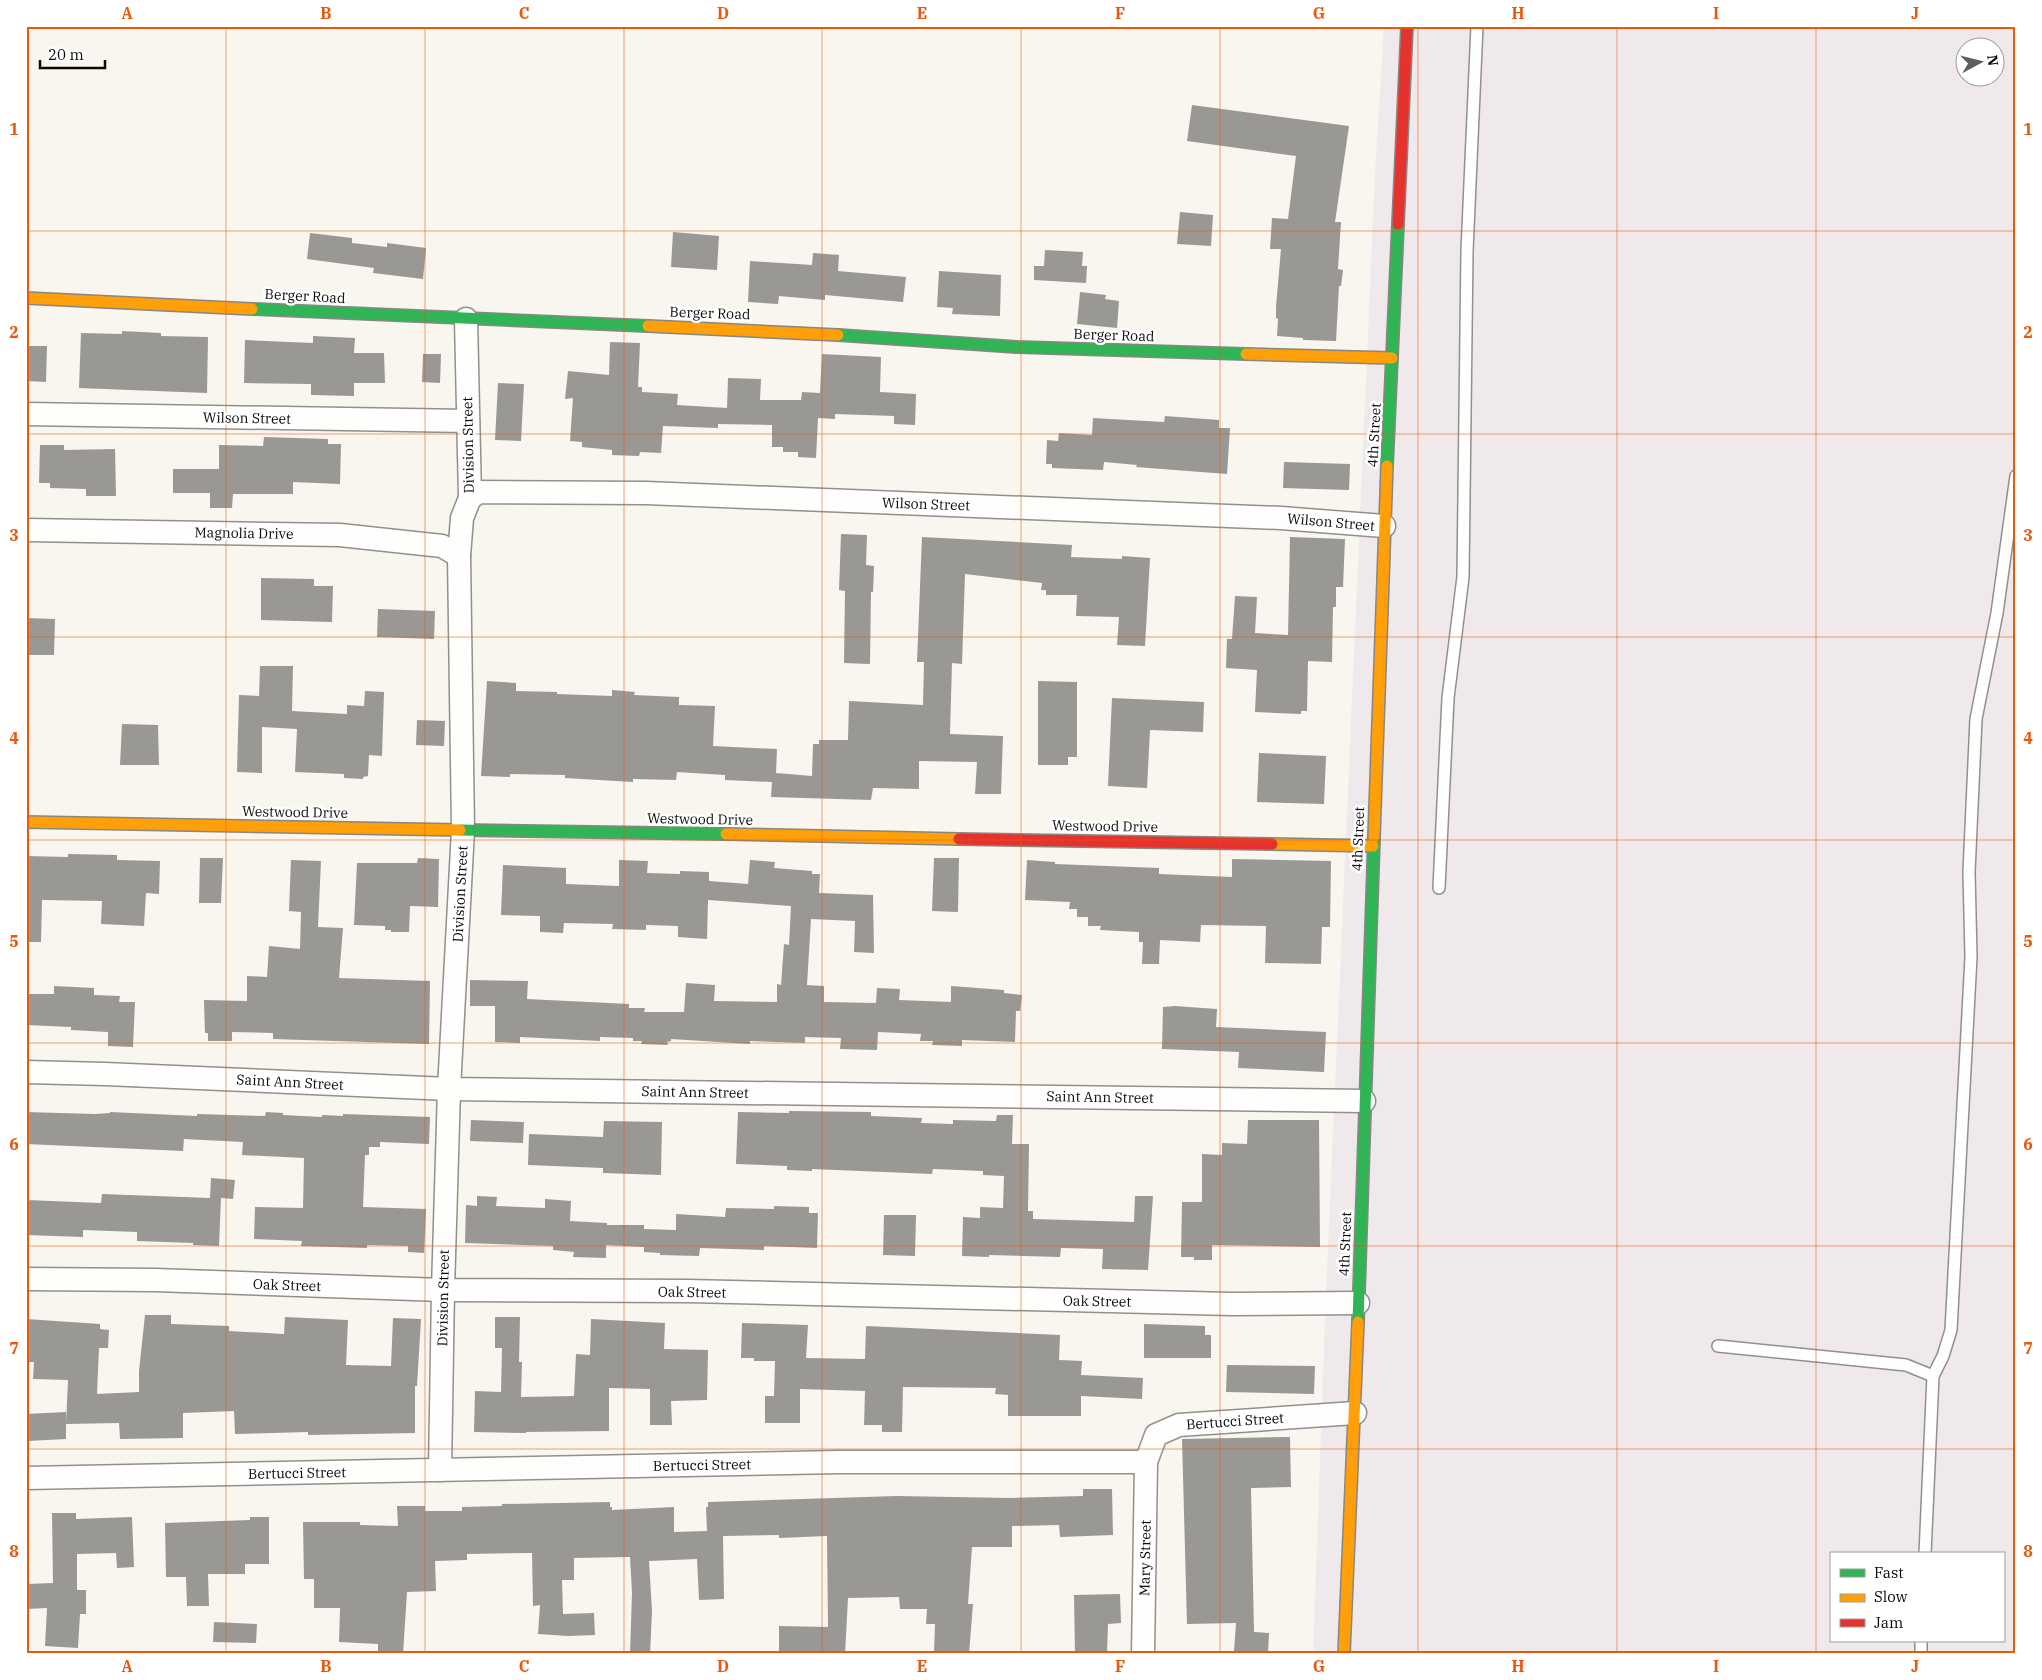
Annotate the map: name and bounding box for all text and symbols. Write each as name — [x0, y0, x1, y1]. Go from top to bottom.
text: A — [121, 3, 133, 23]
text: B — [320, 3, 332, 23]
text: C — [519, 3, 529, 23]
text: D — [717, 3, 729, 23]
text: E — [917, 3, 927, 23]
text: F — [1115, 3, 1125, 23]
text: G — [1313, 3, 1325, 23]
text: H — [1512, 3, 1525, 23]
text: I — [1713, 3, 1719, 23]
text: J — [1911, 3, 1919, 23]
scale bar — [40, 38, 105, 70]
north arrow — [1954, 38, 2004, 88]
text: 20 m — [48, 45, 84, 64]
text: N — [1983, 54, 2003, 67]
text: 1 — [9, 119, 19, 139]
text: 1 — [2023, 119, 2033, 139]
street label: Berger Road — [264, 285, 346, 307]
street label: Berger Road — [669, 303, 751, 323]
text: 2 — [9, 322, 19, 342]
text: 2 — [2023, 322, 2033, 342]
street label: Berger Road — [1073, 325, 1155, 345]
street label: Division Street — [458, 396, 478, 494]
street label: 4th Street — [1363, 402, 1385, 468]
street label: Wilson Street — [203, 408, 291, 428]
street label: Wilson Street — [882, 493, 970, 515]
street label: Wilson Street — [1286, 509, 1376, 535]
street label: Magnolia Drive — [194, 523, 294, 543]
text: 3 — [9, 525, 19, 545]
text: 3 — [2023, 525, 2033, 545]
text: 4 — [9, 728, 19, 748]
text: 4 — [2023, 728, 2033, 748]
street label: Westwood Drive — [242, 802, 348, 822]
street label: 4th Street — [1348, 806, 1368, 872]
street label: Westwood Drive — [647, 809, 753, 829]
street label: Westwood Drive — [1052, 816, 1158, 836]
street label: Division Street — [448, 845, 472, 943]
text: 5 — [9, 931, 19, 951]
text: 5 — [2023, 931, 2033, 951]
street label: Saint Ann Street — [236, 1070, 344, 1094]
street label: Saint Ann Street — [641, 1082, 749, 1102]
street label: Saint Ann Street — [1046, 1087, 1154, 1107]
text: 6 — [9, 1134, 19, 1154]
text: 6 — [2023, 1134, 2033, 1154]
street label: 4th Street — [1335, 1211, 1355, 1277]
street label: Division Street — [433, 1249, 453, 1347]
street label: Oak Street — [252, 1275, 322, 1295]
street label: Oak Street — [658, 1282, 726, 1302]
street label: Oak Street — [1063, 1291, 1131, 1311]
text: 7 — [9, 1338, 19, 1358]
text: 7 — [2023, 1338, 2033, 1358]
street label: Bertucci Street — [1185, 1409, 1285, 1433]
street label: Bertucci Street — [653, 1455, 751, 1475]
street label: Bertucci Street — [248, 1463, 346, 1483]
street label: Mary Street — [1135, 1520, 1155, 1596]
text: 8 — [9, 1541, 19, 1561]
text: 8 — [2023, 1541, 2033, 1561]
legend — [1830, 1552, 2004, 1642]
text: Fast — [1874, 1563, 1904, 1582]
text: Slow — [1874, 1587, 1908, 1606]
text: Jam — [1874, 1613, 1903, 1632]
text: A — [121, 1656, 133, 1676]
text: B — [320, 1656, 332, 1676]
text: C — [519, 1656, 529, 1676]
text: D — [717, 1656, 729, 1676]
text: E — [917, 1656, 927, 1676]
text: F — [1115, 1656, 1125, 1676]
text: G — [1313, 1656, 1325, 1676]
text: H — [1512, 1656, 1525, 1676]
text: I — [1713, 1656, 1719, 1676]
text: J — [1911, 1656, 1919, 1676]

